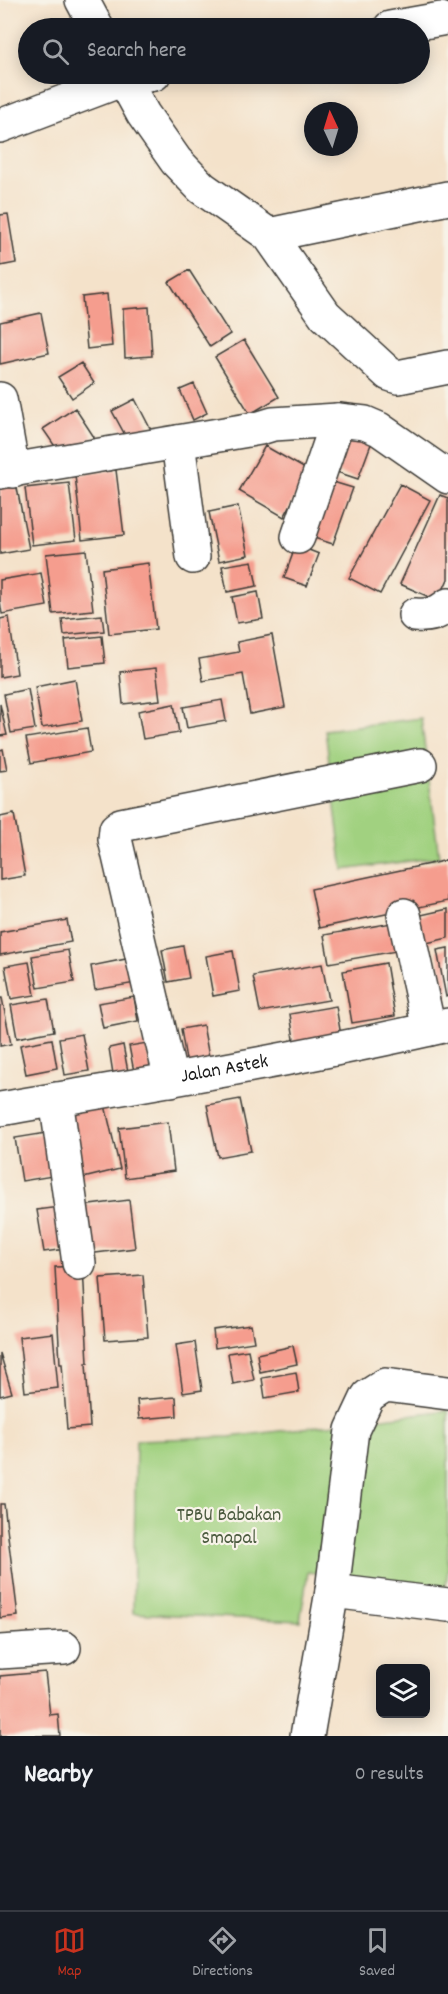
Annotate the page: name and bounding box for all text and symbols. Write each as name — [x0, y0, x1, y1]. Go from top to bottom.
search box — [18, 18, 430, 84]
icon: search — [39, 35, 72, 68]
text: Search here — [87, 36, 186, 67]
north arrow — [304, 102, 358, 156]
street label: Jalan Astek — [179, 1048, 271, 1092]
park label: TPBU Babakan Smapal — [177, 1502, 281, 1553]
map controls — [376, 1664, 430, 1718]
button: layers — [376, 1664, 430, 1718]
text: Nearby — [24, 1757, 92, 1794]
text: 0 results — [355, 1761, 424, 1789]
tab: Map — [53, 1924, 86, 1983]
tab: Directions — [192, 1924, 253, 1983]
tab: Saved — [359, 1924, 395, 1983]

